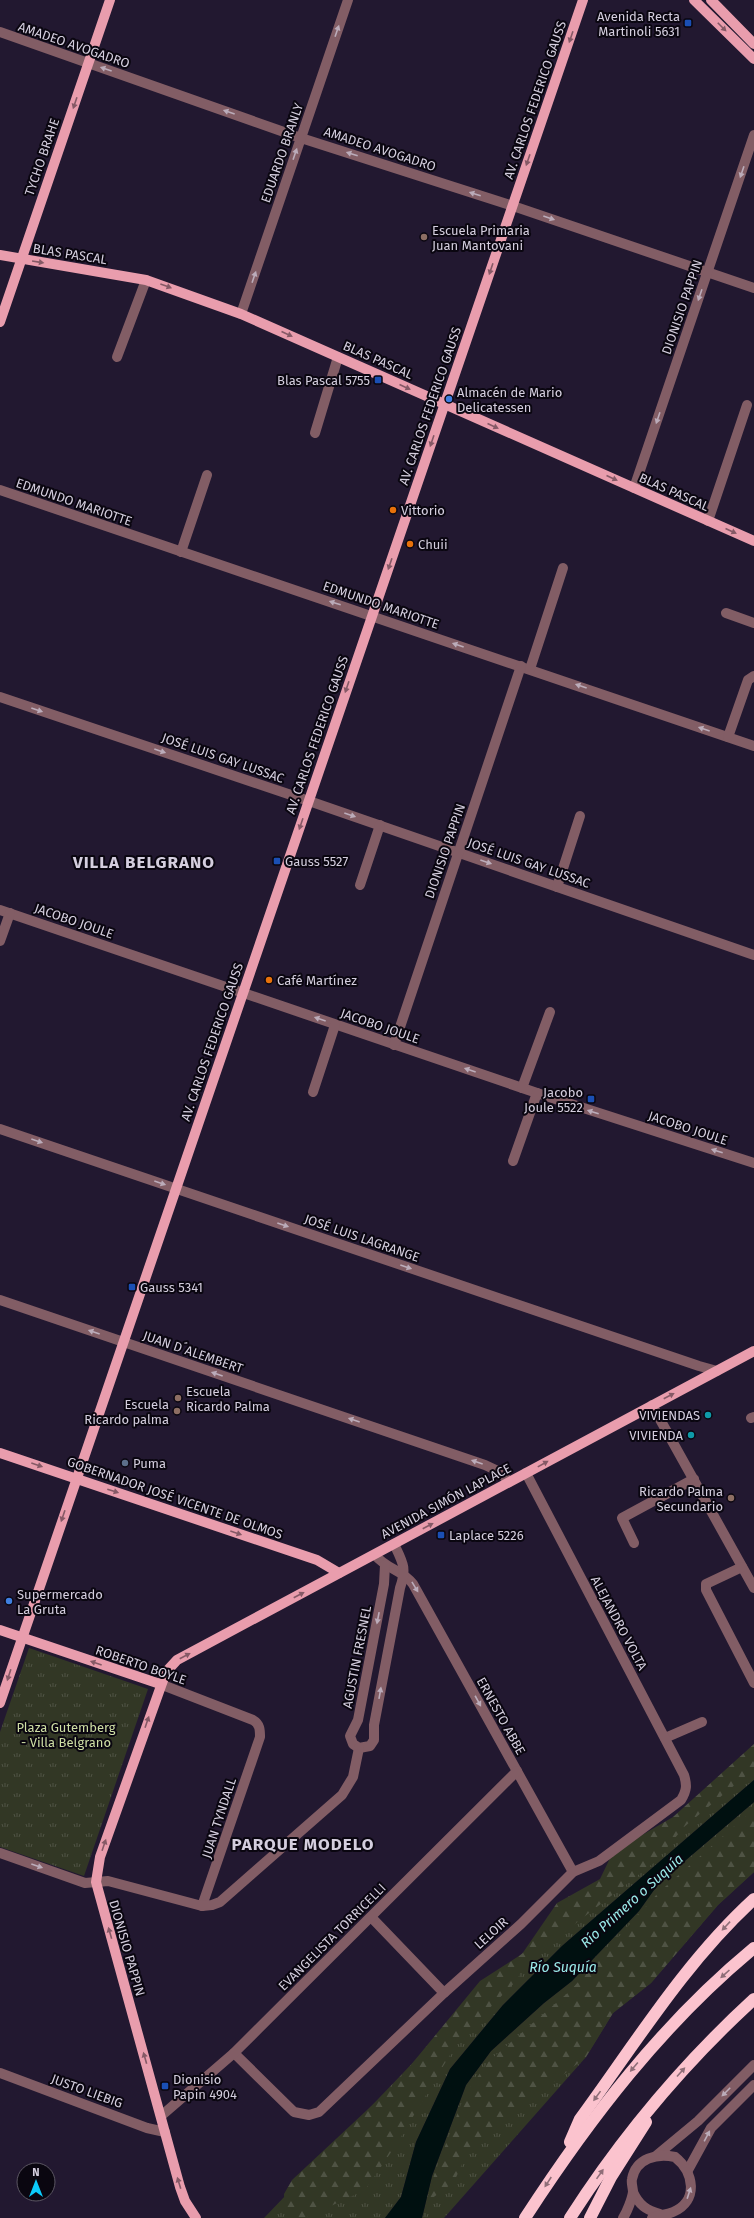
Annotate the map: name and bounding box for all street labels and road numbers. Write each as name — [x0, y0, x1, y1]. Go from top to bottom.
street label: AMADEO AVOGADRO — [16, 19, 132, 71]
street label: AV. CARLOS FEDERICO GAUSS — [501, 19, 569, 181]
street label: EDUARDO BRANLY — [258, 100, 306, 205]
street label: TYCHO BRAHE — [22, 116, 62, 198]
street label: AMADEO AVOGADRO — [322, 124, 438, 174]
street label: BLAS PASCAL — [32, 241, 109, 267]
street label: DIONISIO PAPPIN — [659, 258, 705, 356]
street label: AV. CARLOS FEDERICO GAUSS — [396, 325, 464, 487]
street label: BLAS PASCAL — [341, 338, 416, 382]
street label: BLAS PASCAL — [637, 470, 712, 514]
street label: EDMUNDO MARIOTTE — [14, 475, 134, 529]
street label: EDMUNDO MARIOTTE — [321, 578, 441, 632]
street label: AV. CARLOS FEDERICO GAUSS — [283, 654, 351, 816]
street label: JOSÉ LUIS GAY LUSSAC — [160, 730, 287, 786]
street label: DIONISIO PAPPIN — [422, 802, 468, 900]
street label: JOSÉ LUIS GAY LUSSAC — [466, 835, 593, 891]
street label: JACOBO JOULE — [32, 900, 116, 942]
street label: AV. CARLOS FEDERICO GAUSS — [178, 961, 246, 1123]
street label: JACOBO JOULE — [338, 1005, 422, 1047]
street label: JACOBO JOULE — [646, 1108, 730, 1148]
street label: JOSÉ LUIS LAGRANGE — [302, 1211, 422, 1265]
street label: JUAN D´ALEMBERT — [141, 1328, 245, 1376]
street label: GOBERNADOR JOSÉ VICENTE DE OLMOS — [65, 1454, 285, 1542]
street label: AVENIDA SIMÓN LAPLACE — [378, 1460, 514, 1542]
street label: ALEJANDRO VOLTA — [588, 1573, 650, 1673]
street label: AGUSTIN FRESNEL — [340, 1604, 374, 1710]
street label: ROBERTO BOYLE — [94, 1642, 188, 1688]
street label: ERNESTO ABBE — [474, 1675, 528, 1757]
street label: JUAN TYNDALL — [199, 1775, 239, 1860]
street label: EVANGELISTA TORRICELLI — [275, 1880, 389, 1994]
street label: DIONISIO PAPPIN — [106, 1898, 148, 1998]
street label: LELOIR — [471, 1914, 511, 1952]
street label: JUSTO LIEBIG — [49, 2071, 125, 2111]

